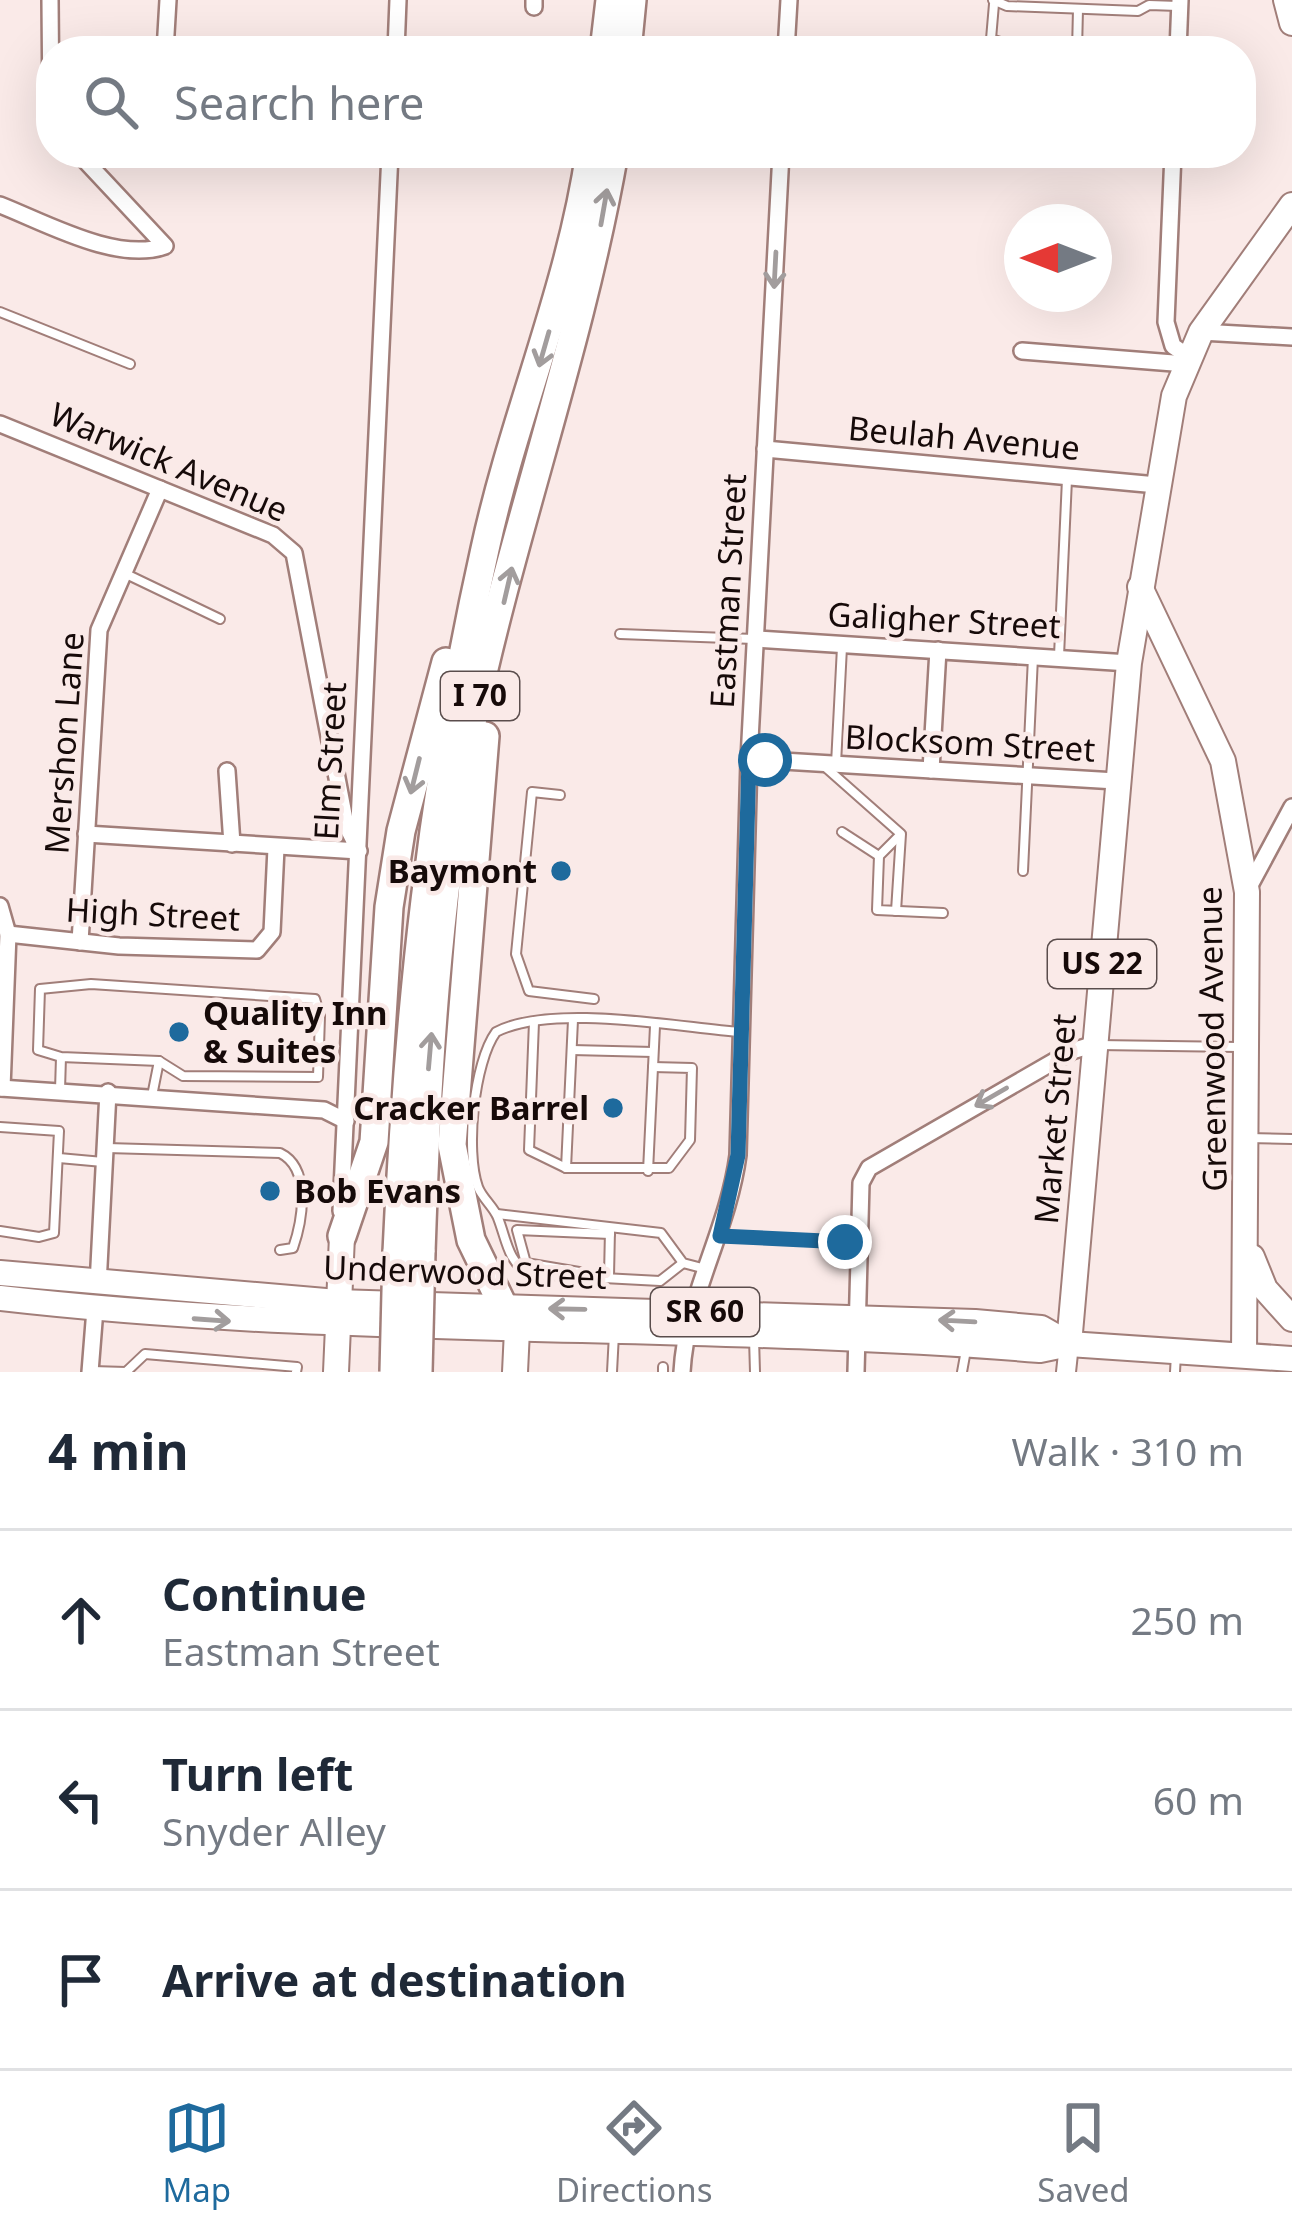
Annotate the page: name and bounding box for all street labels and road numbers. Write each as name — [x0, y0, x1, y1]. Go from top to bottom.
street label: Warwick Avenue — [43, 391, 295, 532]
street label: Beulah Avenue — [846, 405, 1082, 470]
street label: Eastman Street — [699, 472, 756, 710]
street label: Galigher Street — [826, 591, 1062, 648]
street label: Mershon Lane — [33, 631, 94, 855]
road number: I 70 — [441, 672, 519, 720]
street label: Elm Street — [303, 681, 356, 841]
street label: Blocksom Street — [844, 713, 1096, 772]
street label: High Street — [65, 886, 241, 941]
street label: Greenwood Avenue — [1186, 886, 1237, 1192]
road number: US 22 — [1048, 940, 1156, 988]
street label: Market Street — [1023, 1012, 1086, 1226]
street label: Underwood Street — [322, 1244, 608, 1299]
road number: SR 60 — [651, 1288, 759, 1336]

